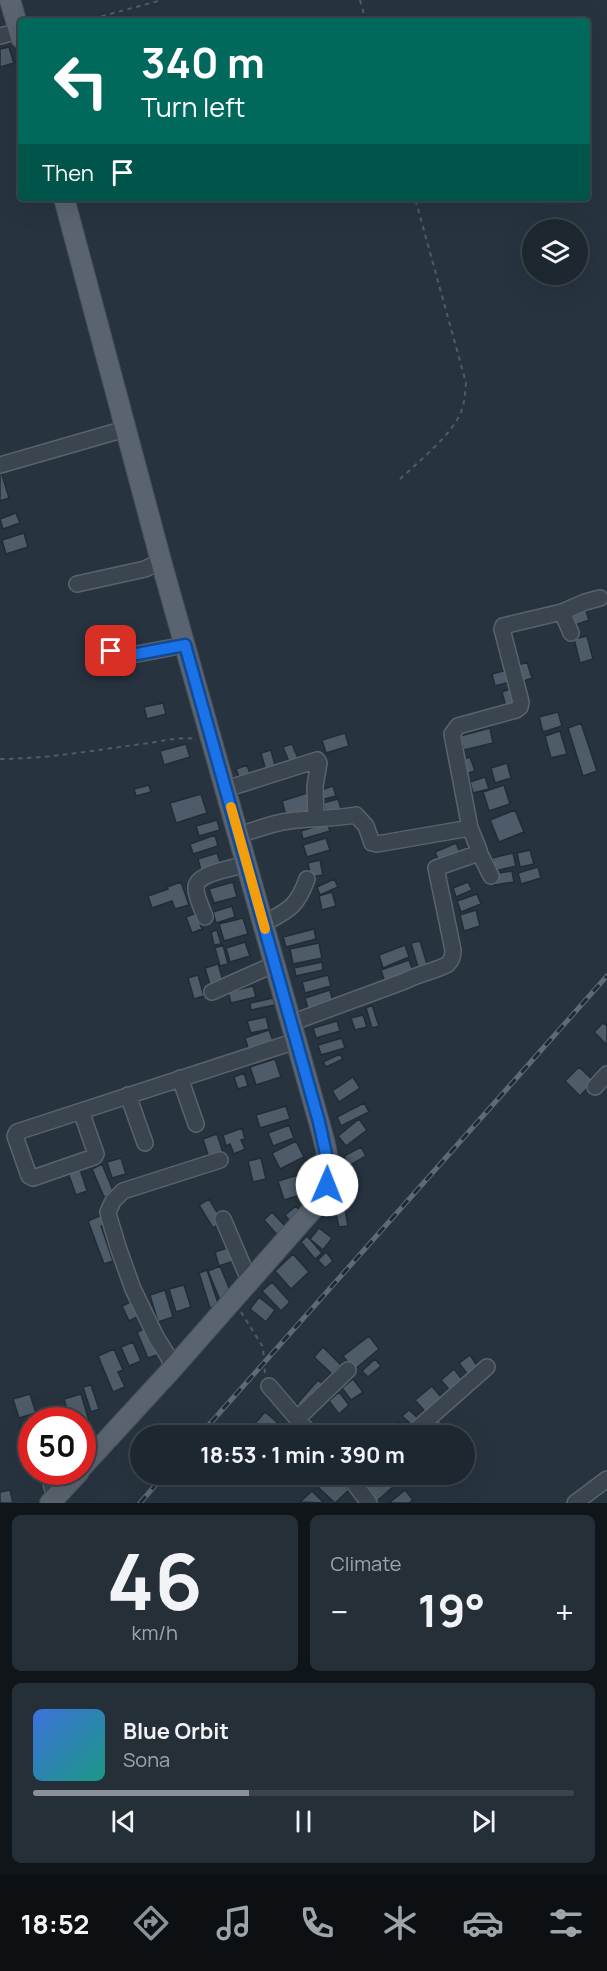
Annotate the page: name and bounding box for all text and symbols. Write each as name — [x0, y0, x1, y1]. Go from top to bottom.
text: 340 m — [141, 33, 265, 91]
icon: left — [42, 42, 120, 120]
text: Turn left — [141, 88, 245, 125]
icon: arrive — [106, 156, 139, 189]
text: Then — [42, 158, 94, 188]
map controls — [522, 219, 588, 285]
button: layers — [522, 219, 588, 285]
pin — [85, 625, 136, 676]
icon: arrive — [94, 634, 127, 667]
position arrow — [295, 1153, 359, 1217]
speed limit sign: 50 — [18, 1407, 96, 1485]
text: 18:53 · 1 min · 390 m — [200, 1440, 405, 1470]
text: 46 — [107, 1527, 203, 1633]
text: Climate — [331, 1550, 402, 1577]
text: 19° — [418, 1579, 486, 1641]
text: − — [331, 1589, 348, 1634]
text: + — [555, 1589, 574, 1634]
text: km/h — [131, 1619, 178, 1646]
text: Blue Orbit — [123, 1716, 229, 1746]
text: Sona — [123, 1746, 170, 1773]
icon: previous — [107, 1805, 140, 1838]
icon: pause — [287, 1805, 320, 1838]
icon: next — [467, 1805, 500, 1838]
icon: directions — [130, 1902, 172, 1944]
icon: music — [213, 1902, 255, 1944]
icon: phone — [296, 1902, 338, 1944]
icon: climate — [379, 1902, 421, 1944]
icon: car — [462, 1902, 504, 1944]
icon: filters — [545, 1902, 587, 1944]
text: 18:52 — [20, 1905, 89, 1942]

